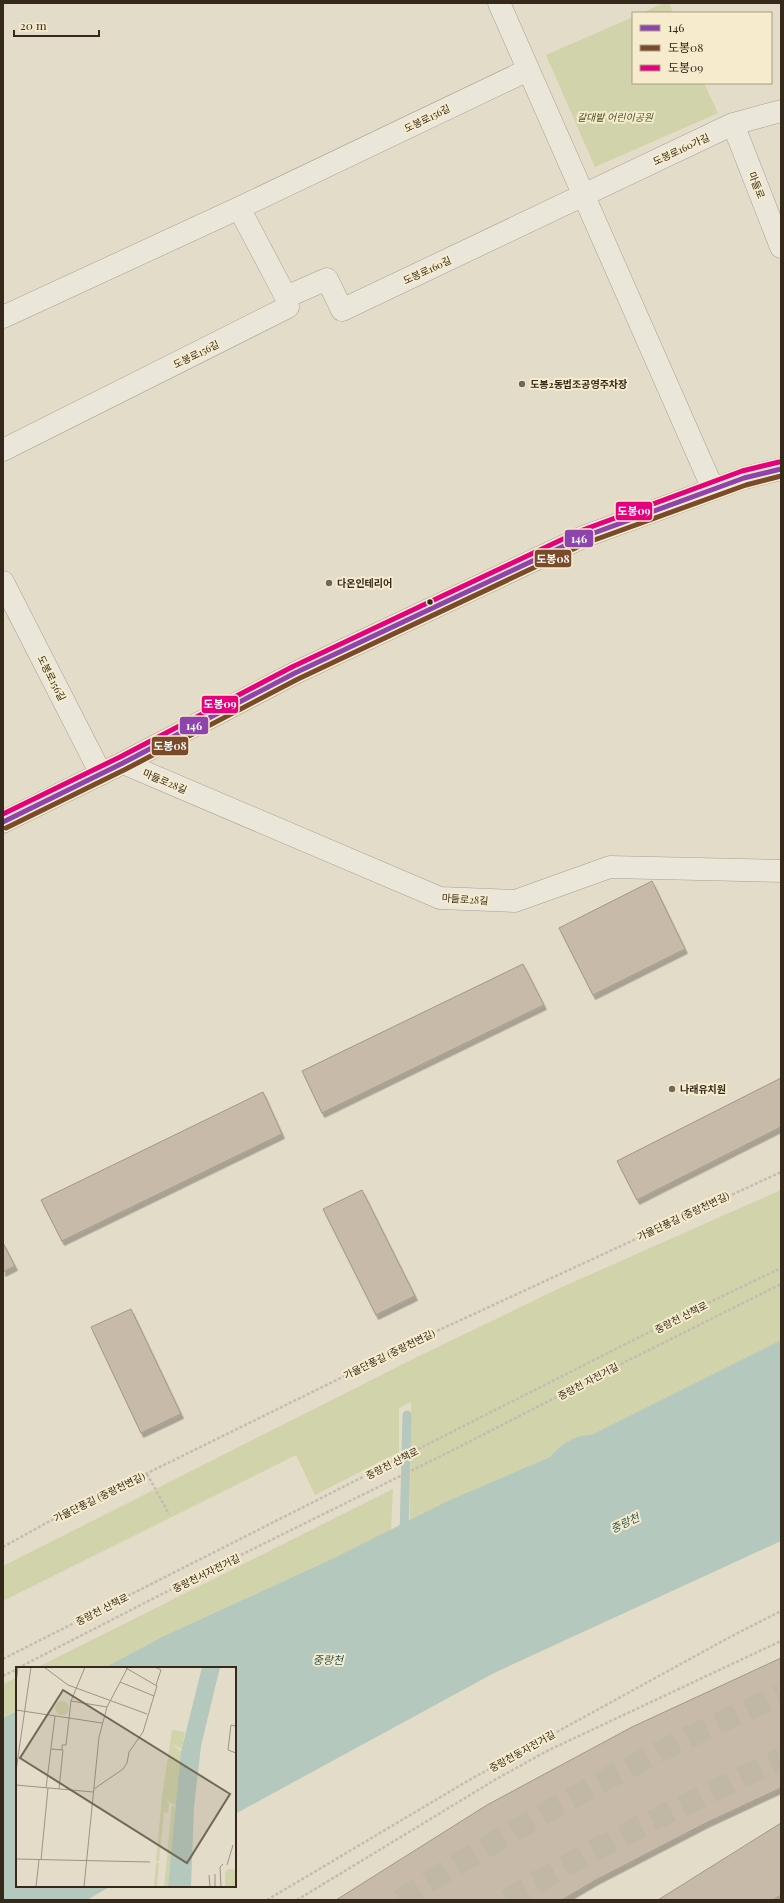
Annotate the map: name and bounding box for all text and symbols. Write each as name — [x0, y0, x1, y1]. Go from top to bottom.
scale bar — [14, 12, 99, 38]
legend — [632, 12, 772, 84]
text: 20 m — [20, 17, 47, 33]
text: 146 — [668, 19, 685, 35]
text: 도봉08 — [668, 39, 704, 55]
text: 도봉09 — [668, 59, 703, 75]
street label: 도봉로156길 — [402, 101, 452, 135]
park label: 갈대밭 어린이공원 — [577, 110, 654, 124]
street label: 도봉로160가길 — [650, 130, 712, 168]
street label: 마들로 — [746, 170, 768, 200]
street label: 도봉로160길 — [401, 253, 453, 287]
street label: 도봉로156길 — [171, 337, 221, 371]
place label: 도봉2동법조공영주차장 — [530, 377, 627, 391]
marker: 도봉2동법조공영주차장 — [517, 379, 527, 389]
line badge: 도봉09 — [615, 501, 653, 521]
text: 도봉09 — [617, 503, 651, 518]
line badge: 146 — [564, 529, 594, 548]
text: 146 — [571, 531, 587, 546]
line badge: 도봉08 — [534, 549, 572, 568]
text: 도봉08 — [536, 551, 570, 566]
place label: 다온인테리어 — [337, 576, 392, 590]
marker: 다온인테리어 — [324, 578, 334, 588]
unlabelled marker — [425, 597, 435, 607]
street label: 도봉로156길 — [34, 653, 70, 703]
line badge: 도봉09 — [201, 695, 239, 714]
text: 도봉09 — [203, 696, 237, 711]
line badge: 146 — [179, 716, 209, 735]
text: 146 — [186, 718, 202, 733]
line badge: 도봉08 — [151, 736, 189, 756]
text: 도봉08 — [153, 738, 187, 753]
street label: 마들로28길 — [141, 765, 189, 797]
street label: 마들로28길 — [441, 890, 489, 908]
place label: 나래유치원 — [680, 1082, 726, 1096]
marker: 나래유치원 — [667, 1084, 677, 1094]
street label: 가을단풍길 (중랑천변길) — [635, 1188, 731, 1244]
street label: 중랑천 산책로 — [652, 1298, 710, 1336]
street label: 가을단풍길 (중랑천변길) — [341, 1326, 437, 1382]
street label: 중랑천 자전거길 — [555, 1359, 621, 1403]
street label: 중랑천 산책로 — [363, 1444, 421, 1482]
street label: 가을단풍길 (중랑천변길) — [51, 1469, 147, 1525]
water label: 중랑천 — [608, 1508, 643, 1536]
street label: 중랑천서자전거길 — [170, 1551, 242, 1595]
street label: 중랑천 산책로 — [73, 1590, 131, 1628]
water label: 중랑천 — [313, 1652, 345, 1667]
inset map — [16, 1667, 236, 1887]
street label: 중랑천동자전거길 — [486, 1727, 558, 1775]

